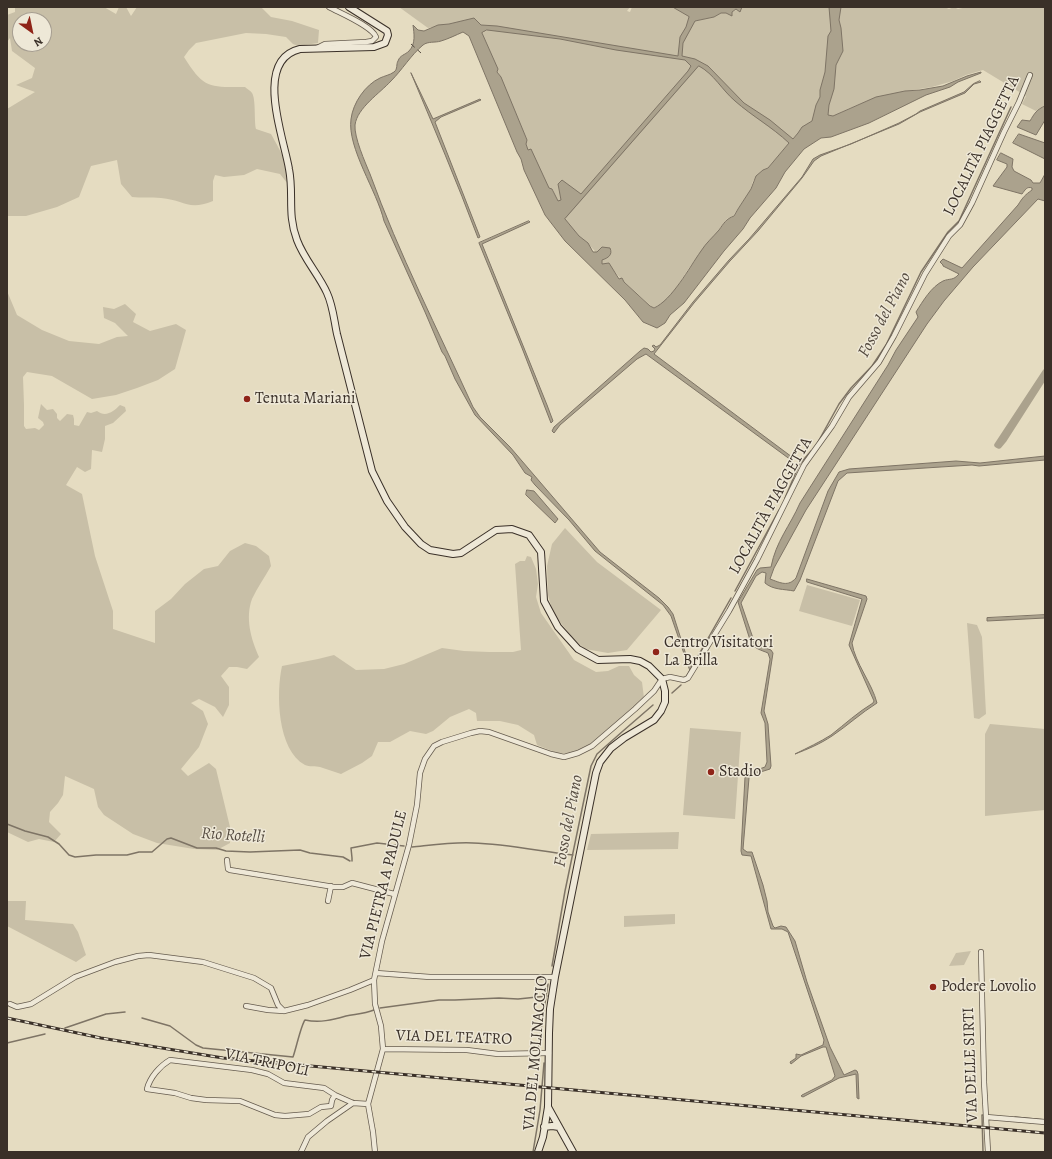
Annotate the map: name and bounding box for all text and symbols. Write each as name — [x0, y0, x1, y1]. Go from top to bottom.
north arrow — [12, 12, 52, 52]
text: N — [31, 33, 46, 50]
street label: LOCALITÀ PIAGGETTA — [940, 73, 1024, 219]
water label: Fosso del Piano — [854, 269, 916, 361]
place label: Tenuta Mariani — [255, 389, 355, 409]
marker: Tenuta Mariani — [242, 394, 252, 404]
street label: LOCALITÀ PIAGGETTA — [725, 434, 817, 578]
place label: Centro Visitatori La Brilla — [664, 633, 773, 671]
marker: Centro Visitatori La Brilla — [651, 647, 661, 657]
place label: Stadio — [719, 762, 761, 782]
marker: Stadio — [706, 767, 716, 777]
water label: Fosso del Piano — [550, 773, 588, 869]
street label: VIA PIETRA A PADULE — [356, 809, 412, 961]
water label: Rio Rotelli — [200, 824, 266, 848]
street label: VIA DEL MOLINACCIO — [520, 975, 552, 1131]
place label: Podere Lovolio — [941, 977, 1036, 997]
marker: Podere Lovolio — [928, 982, 938, 992]
street label: VIA DELLE SIRTI — [959, 1007, 983, 1123]
street label: VIA DEL TEATRO — [395, 1026, 513, 1050]
street label: VIA TRIPOLI — [223, 1045, 311, 1081]

